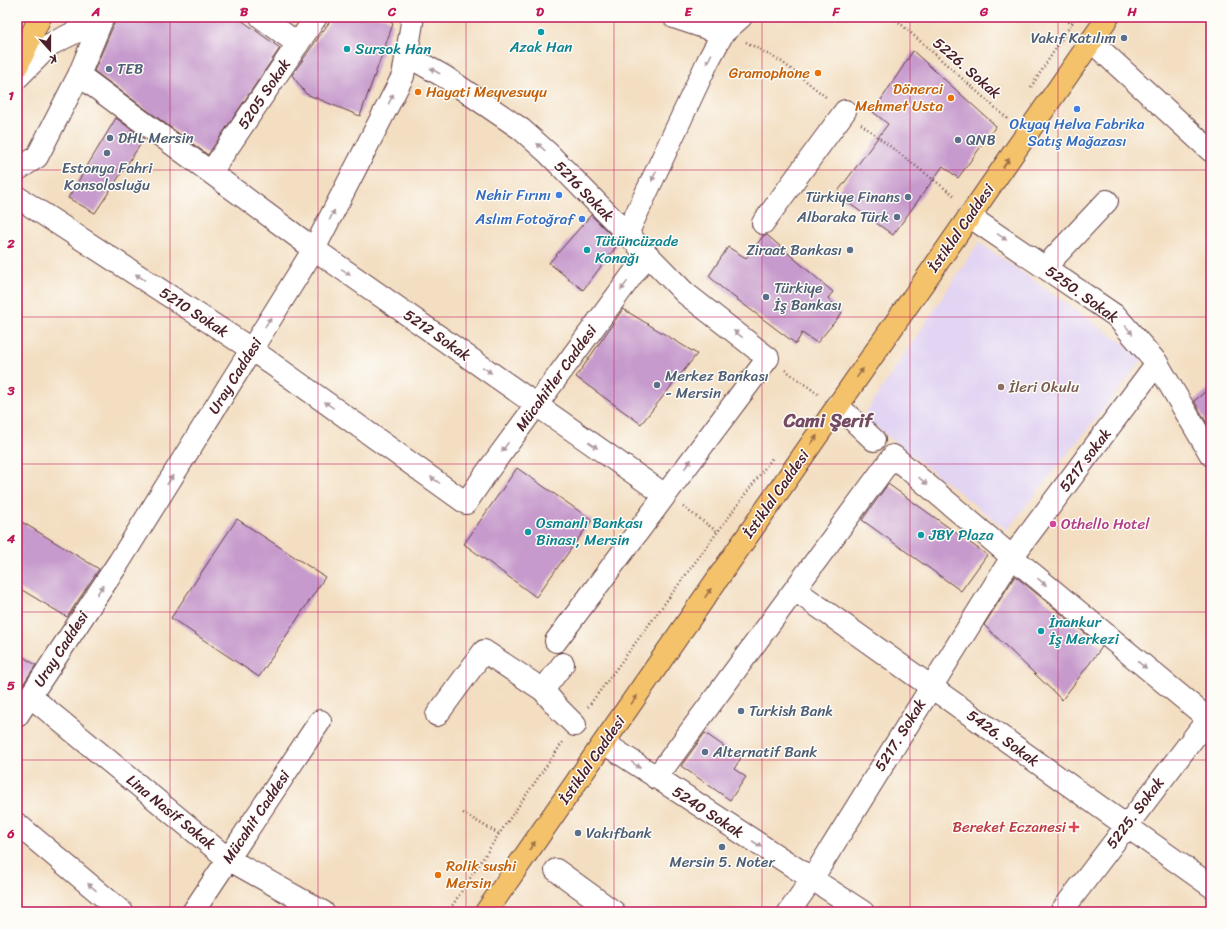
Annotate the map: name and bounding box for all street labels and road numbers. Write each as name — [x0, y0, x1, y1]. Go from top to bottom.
street label: 5226. Sokak — [927, 31, 1007, 105]
street label: 5205 Sokak — [231, 53, 297, 135]
street label: 5216 Sokak — [548, 154, 620, 228]
street label: İstiklal Caddesi — [920, 178, 1002, 278]
street label: 5250. Sokak — [1040, 258, 1124, 330]
street label: 5210 Sokak — [154, 280, 234, 344]
street label: 5212 Sokak — [398, 302, 476, 368]
street label: Mücahitler Caddesi — [508, 319, 604, 437]
street label: Uray Caddesi — [201, 332, 269, 419]
street label: 5217 sokak — [1052, 422, 1118, 498]
street label: İstiklal Caddesi — [735, 444, 817, 544]
street label: Uray Caddesi — [27, 605, 96, 692]
street label: 5217. Sokak — [867, 693, 933, 777]
street label: 5426. Sokak — [961, 703, 1045, 773]
street label: İstiklal Caddesi — [551, 710, 633, 810]
street label: Mücahit Caddesi — [215, 764, 297, 869]
street label: Lina Nasif Sokak — [120, 768, 222, 856]
street label: 5225. Sokak — [1099, 771, 1171, 855]
street label: 5240 Sokak — [667, 779, 749, 845]

